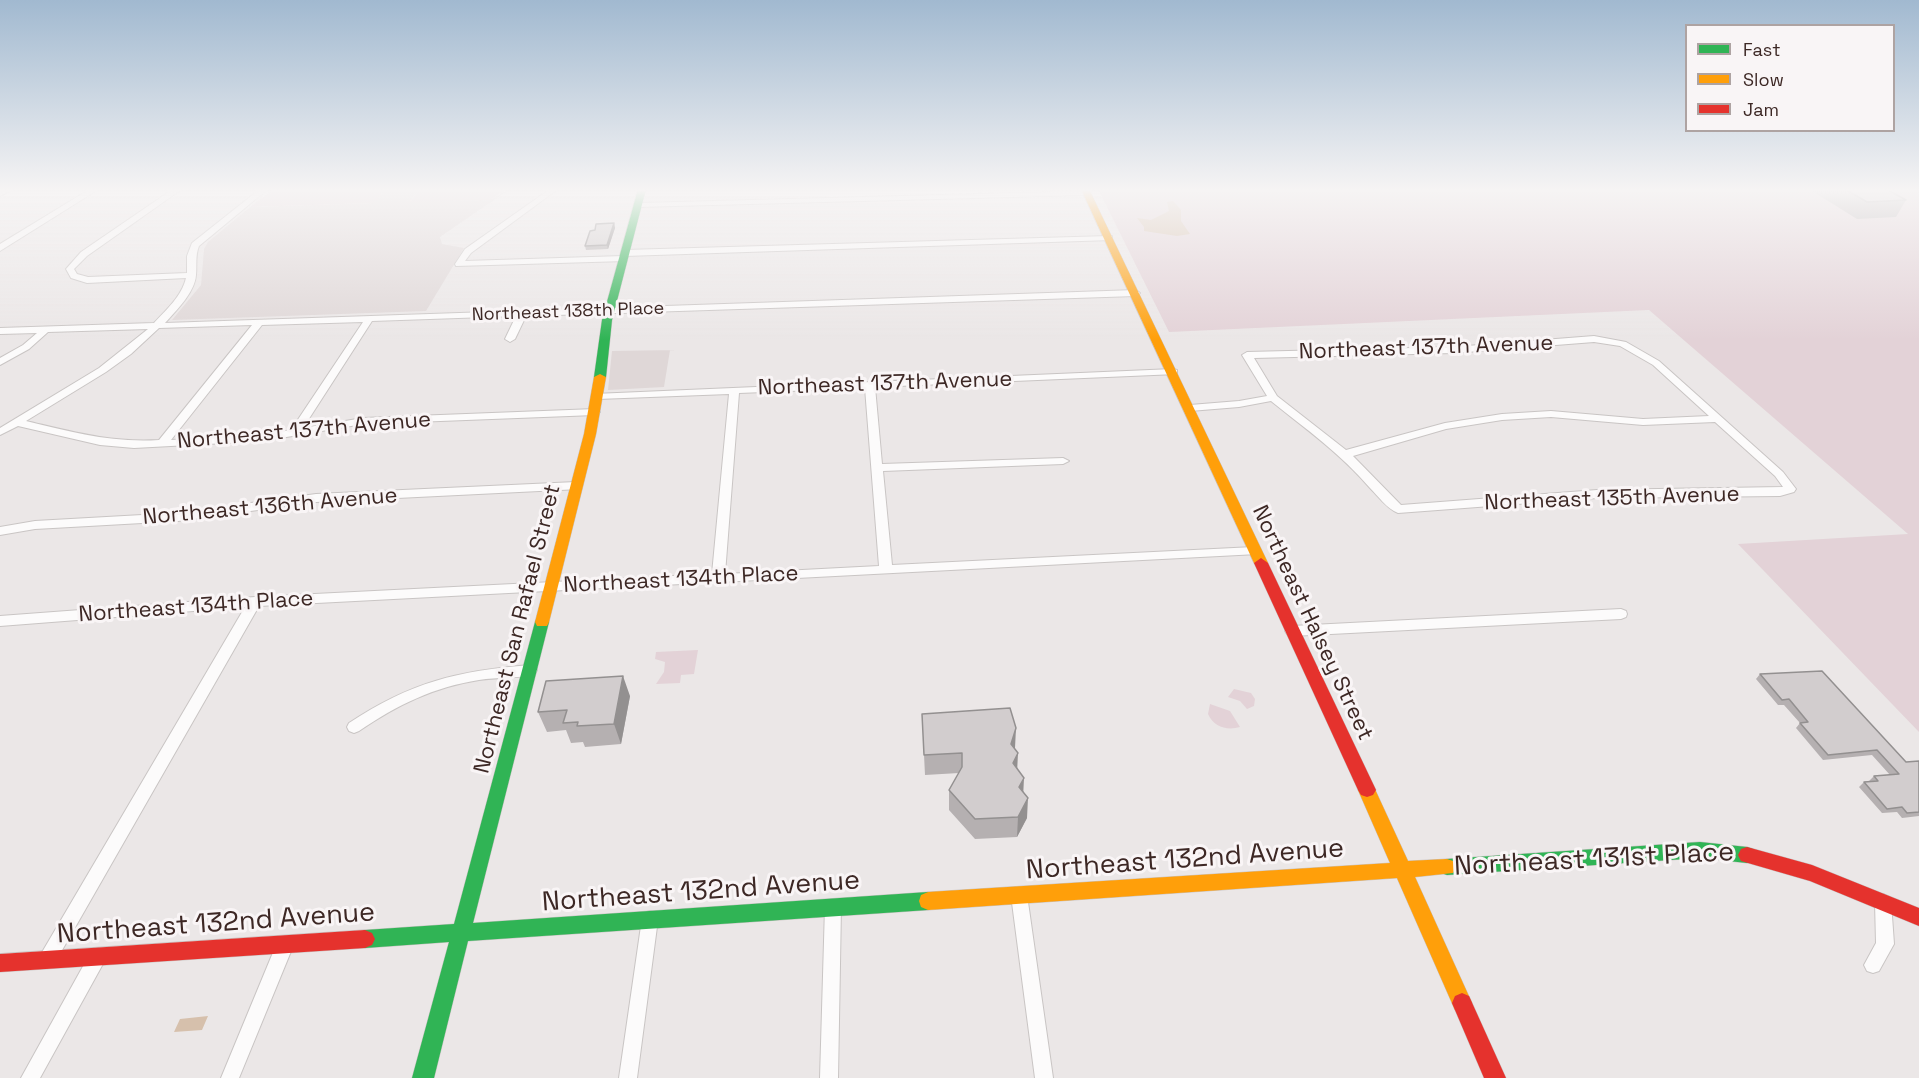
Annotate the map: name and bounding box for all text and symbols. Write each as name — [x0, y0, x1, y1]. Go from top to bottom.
legend — [1685, 24, 1895, 132]
text: Fast — [1743, 38, 1780, 61]
text: Slow — [1743, 68, 1784, 91]
text: Jam — [1743, 98, 1779, 121]
street label: Northeast 138th Place — [471, 298, 665, 326]
street label: Northeast 137th Avenue — [1298, 330, 1554, 366]
street label: Northeast 137th Avenue — [757, 366, 1013, 402]
street label: Northeast 137th Avenue — [176, 407, 432, 455]
street label: Northeast 135th Avenue — [1484, 481, 1740, 517]
street label: Northeast San Rafael Street — [469, 482, 567, 776]
street label: Northeast 136th Avenue — [141, 483, 399, 531]
street label: Northeast Halsey Street — [1246, 501, 1378, 745]
street label: Northeast 134th Place — [563, 561, 799, 599]
street label: Northeast 134th Place — [78, 586, 314, 628]
street label: Northeast 132nd Avenue — [1025, 833, 1345, 887]
street label: Northeast 131st Place — [1453, 836, 1735, 884]
street label: Northeast 132nd Avenue — [541, 865, 861, 919]
street label: Northeast 132nd Avenue — [56, 897, 376, 951]

